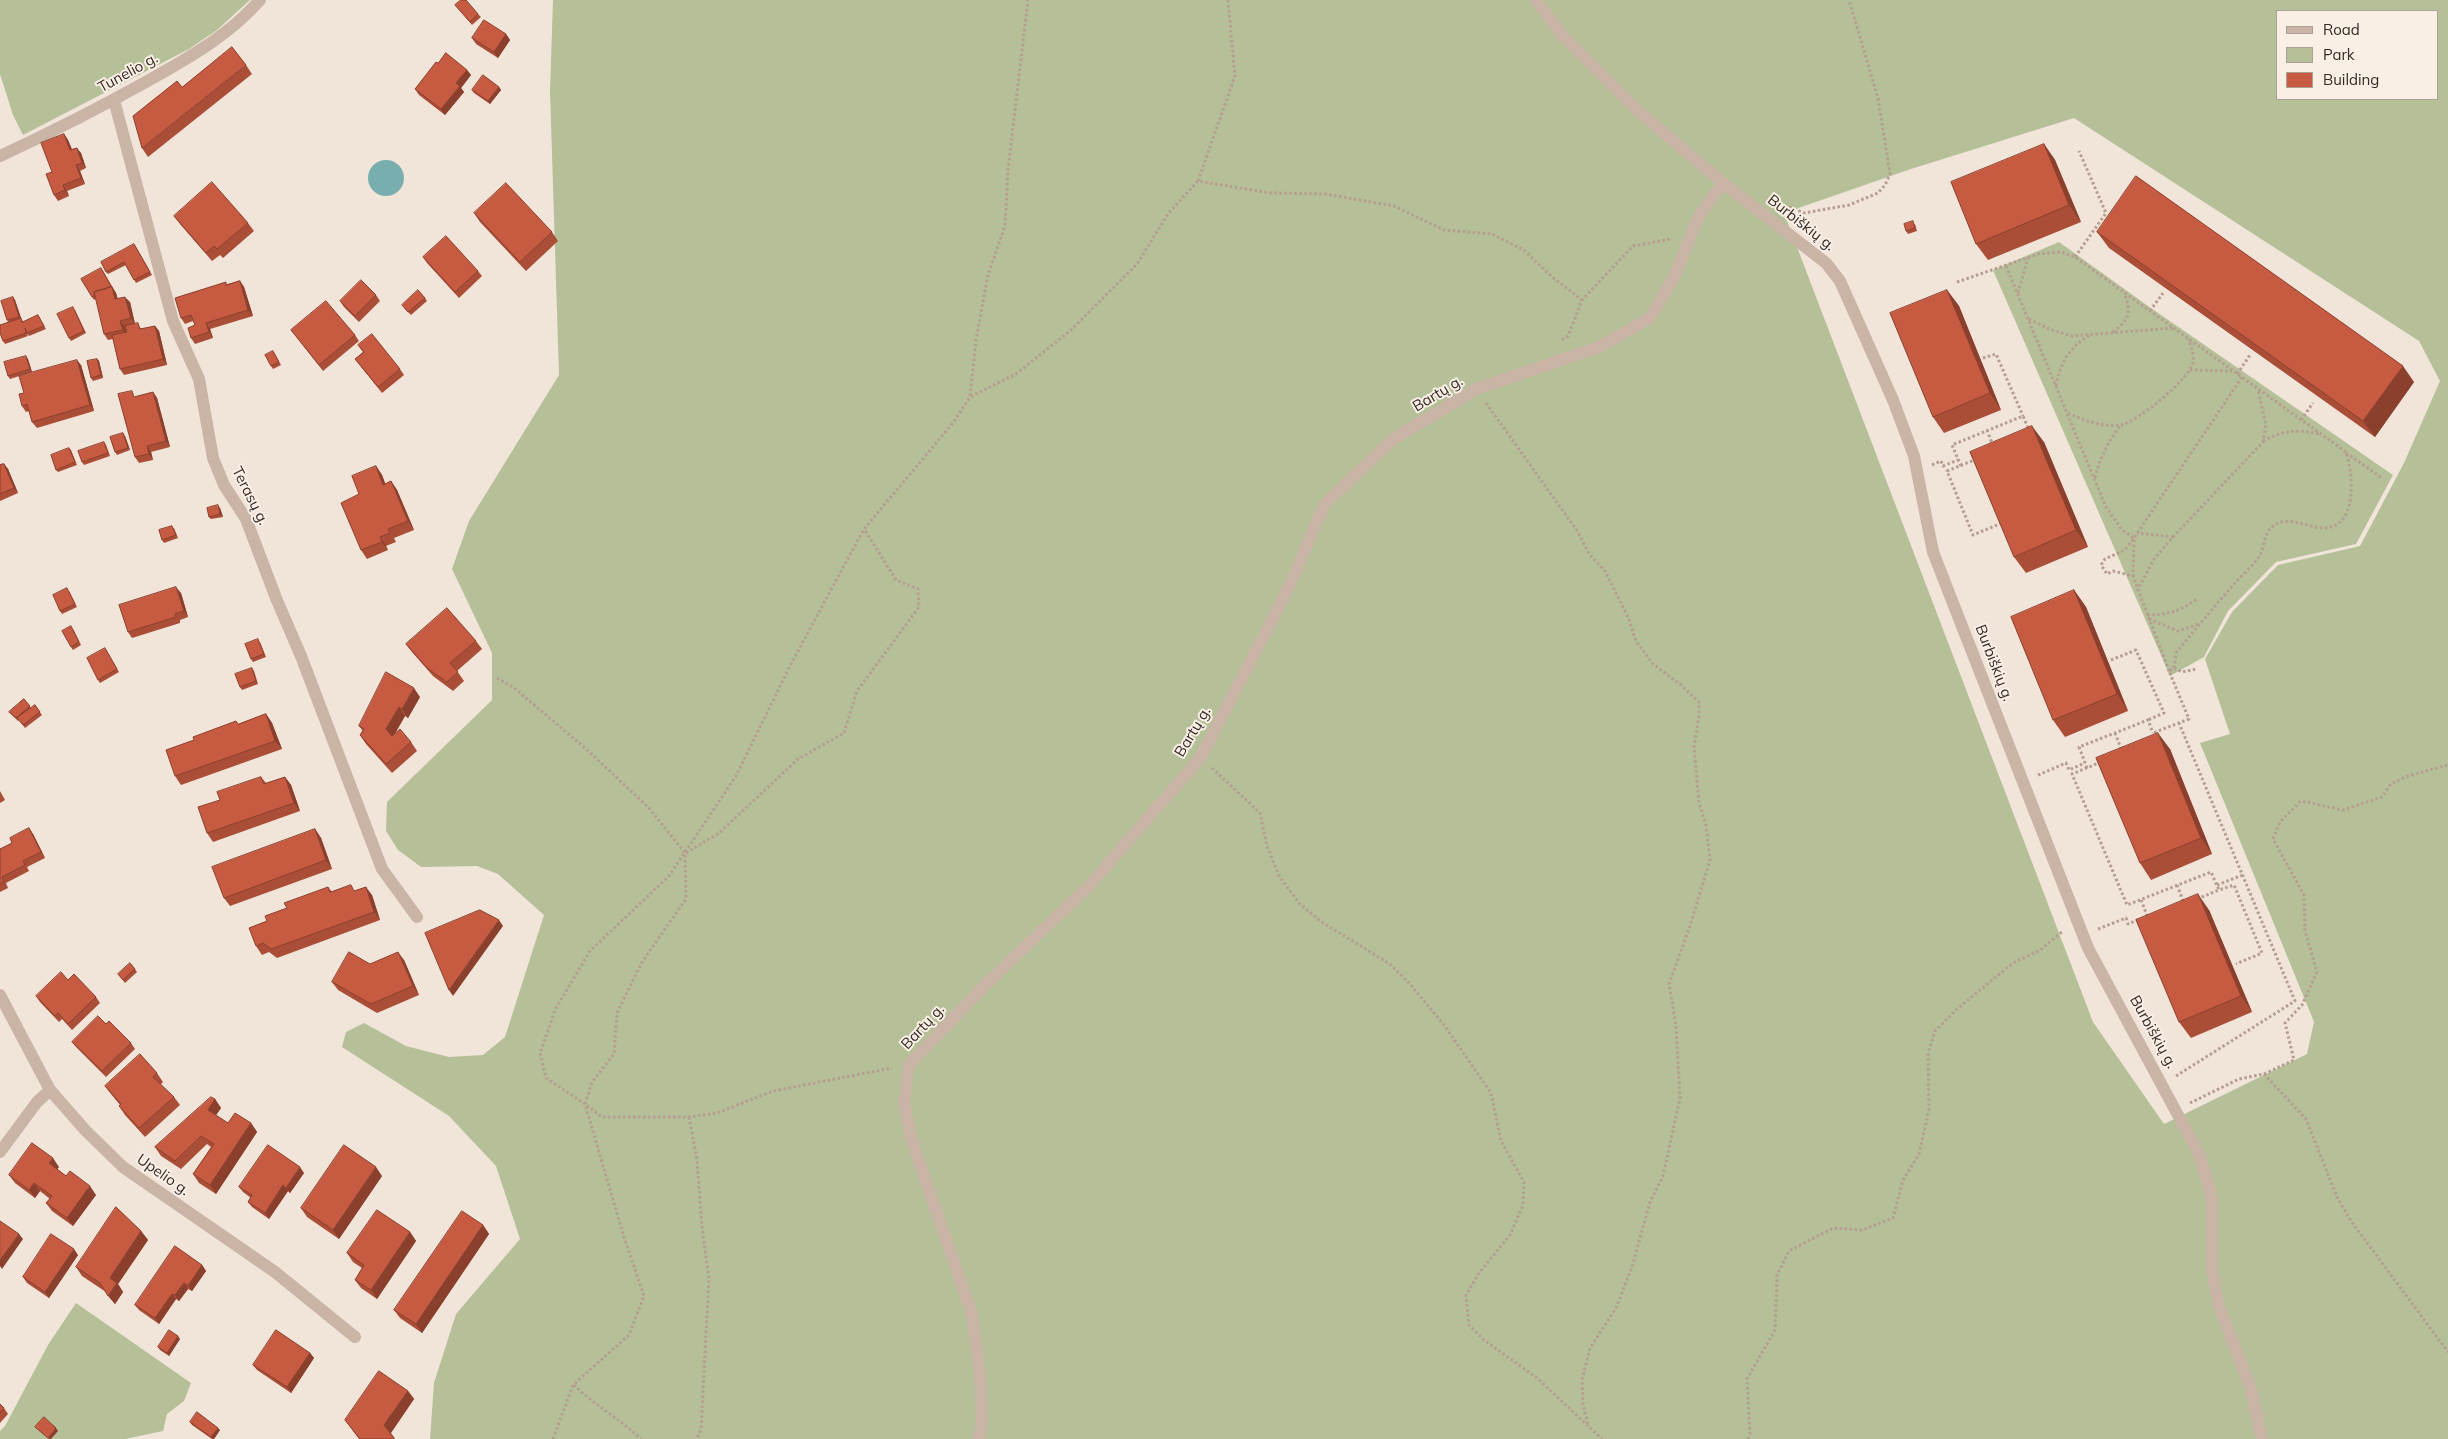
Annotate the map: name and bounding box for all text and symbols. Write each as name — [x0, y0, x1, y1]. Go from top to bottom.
legend — [2276, 10, 2438, 100]
text: Road — [2323, 20, 2360, 39]
text: Park — [2323, 45, 2355, 64]
street label: Tunelio g. — [95, 49, 161, 97]
text: Building — [2323, 70, 2379, 89]
street label: Burbiškių g. — [1764, 191, 1838, 255]
street label: Bartų g. — [1410, 372, 1466, 416]
street label: Terasų g. — [228, 464, 272, 528]
street label: Burbiškių g. — [1971, 622, 2017, 704]
street label: Bartų g. — [1171, 704, 1215, 760]
street label: Burbiškių g. — [2126, 992, 2180, 1072]
street label: Bartų g. — [898, 1001, 948, 1053]
street label: Upelio g. — [133, 1150, 193, 1200]

